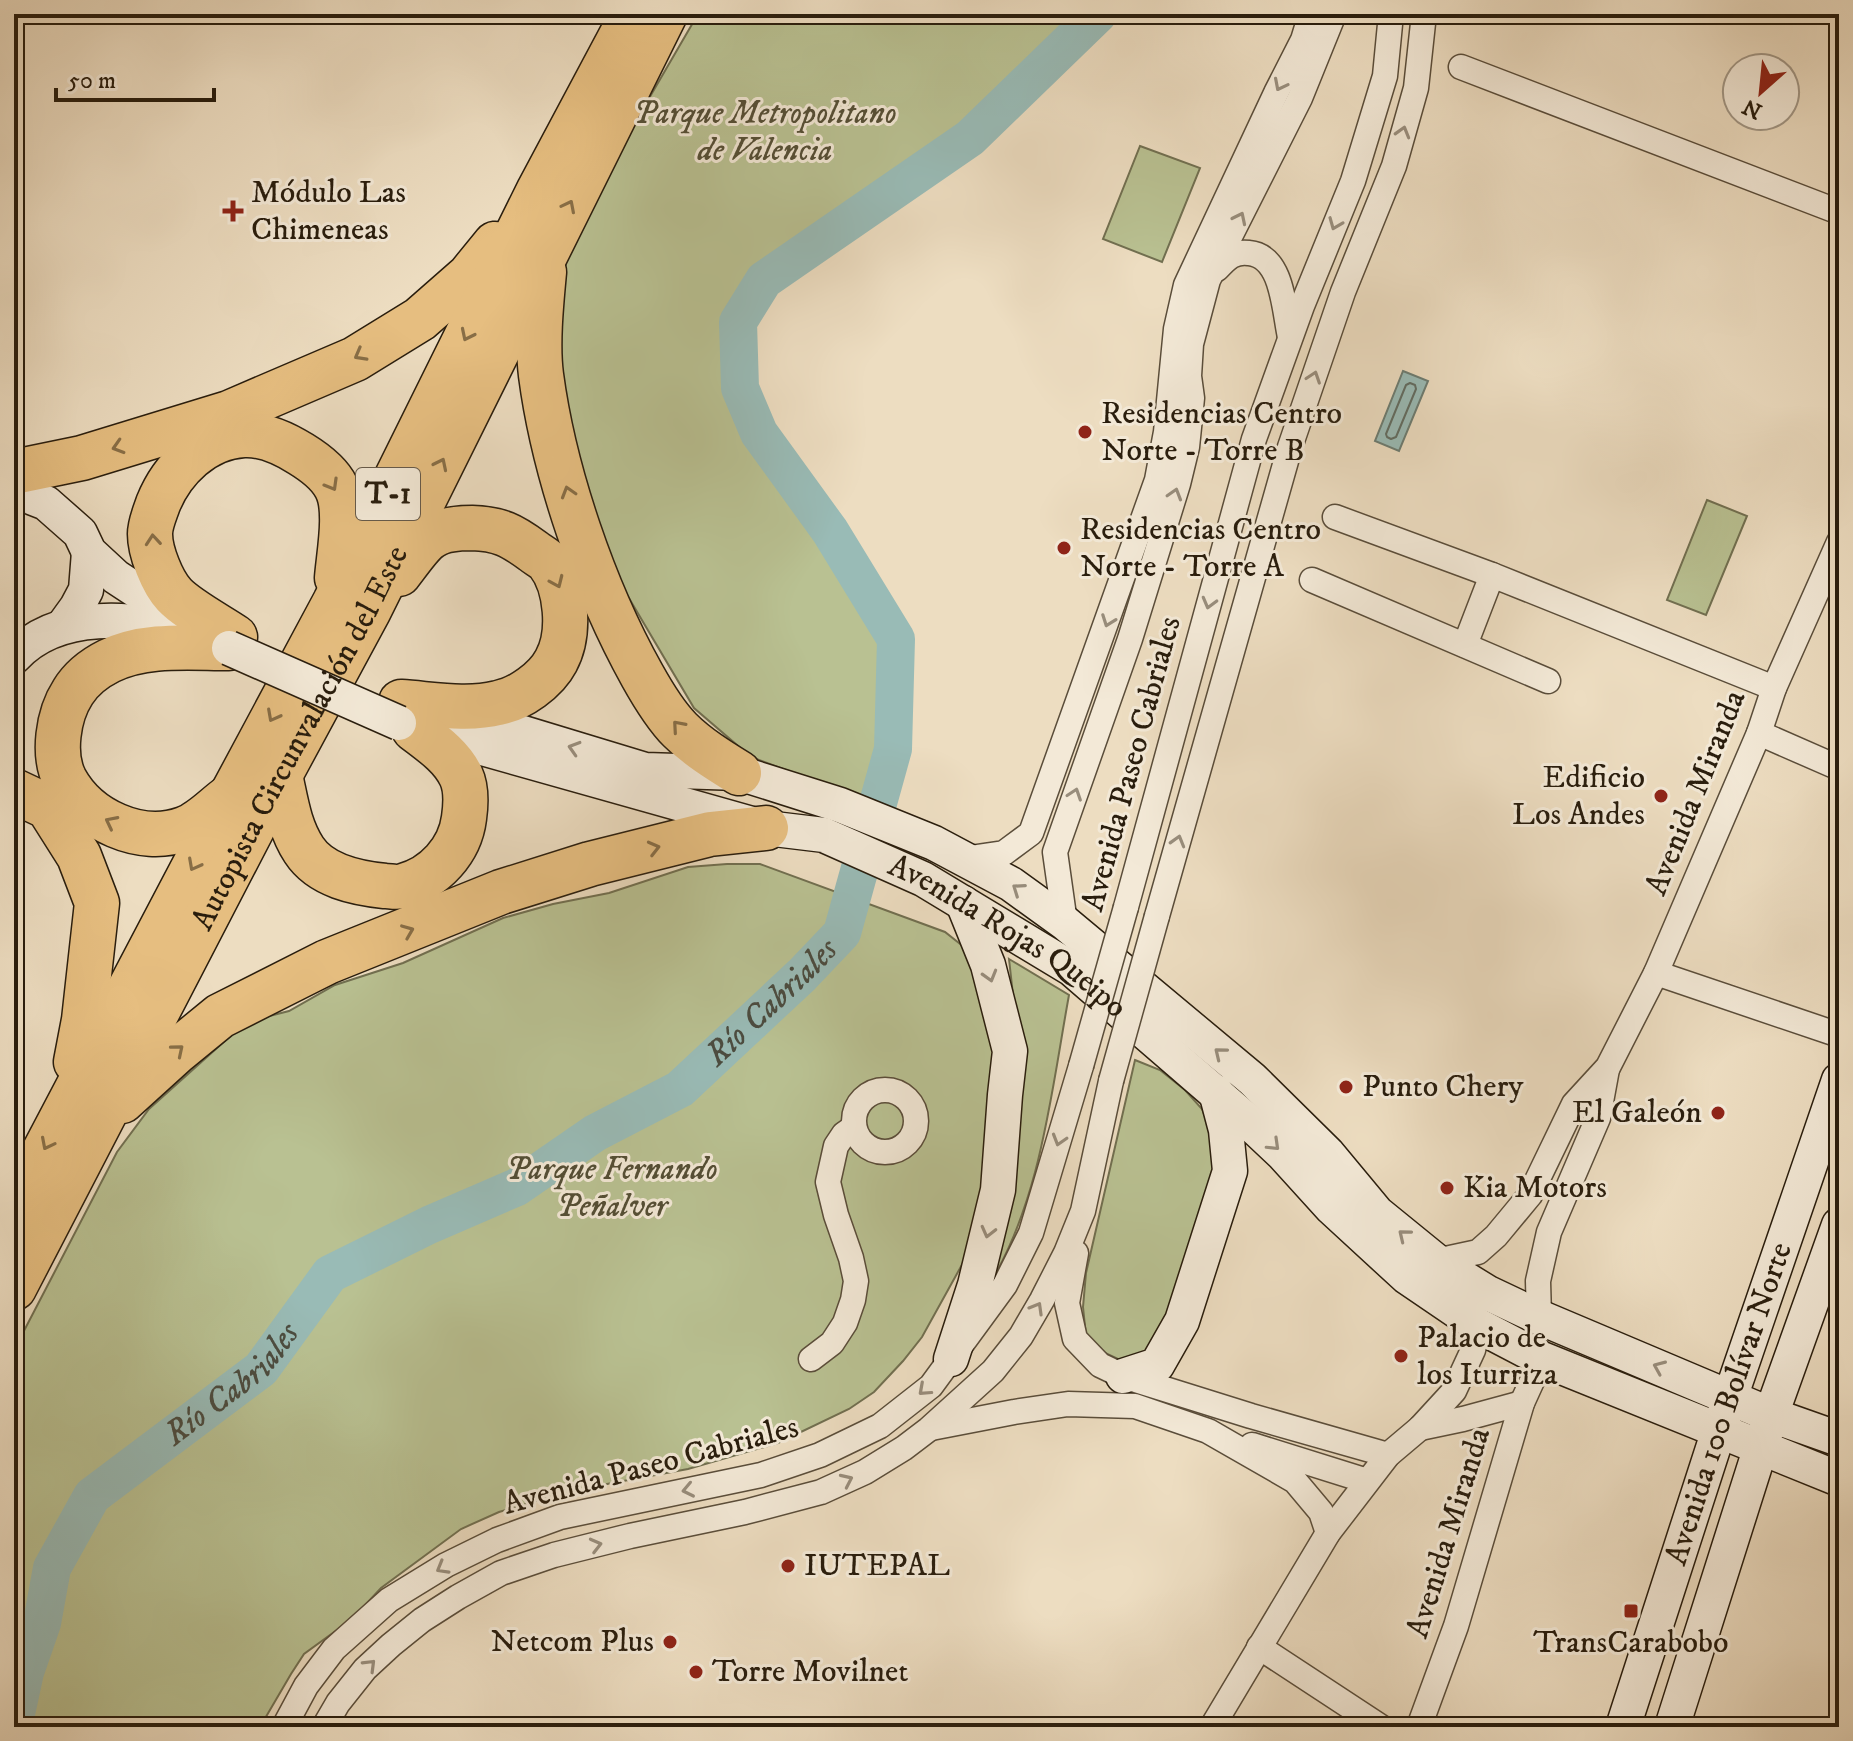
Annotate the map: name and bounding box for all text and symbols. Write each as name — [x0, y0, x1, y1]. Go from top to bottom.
scale bar — [56, 52, 214, 102]
north arrow — [1721, 52, 1801, 132]
text: 50 m — [68, 66, 116, 96]
one-way arrow — [1274, 77, 1290, 92]
text: N — [1738, 92, 1767, 125]
park label: Parque Metropolitano de Valencia — [633, 94, 897, 171]
one-way arrow — [1394, 126, 1410, 140]
place label: Módulo Las Chimeneas — [251, 173, 406, 250]
marker: Módulo Las Chimeneas — [222, 200, 244, 222]
one-way arrow — [559, 200, 575, 215]
one-way arrow — [1230, 211, 1245, 226]
one-way arrow — [1329, 216, 1345, 230]
one-way arrow — [461, 326, 477, 341]
one-way arrow — [354, 345, 369, 361]
one-way arrow — [1305, 370, 1321, 384]
place label: Residencias Centro Norte - Torre B — [1101, 394, 1342, 471]
marker: Residencias Centro Norte - Torre B — [1076, 423, 1094, 441]
one-way arrow — [111, 438, 125, 454]
one-way arrow — [431, 458, 447, 473]
road number: T-1 — [356, 468, 420, 520]
one-way arrow — [322, 477, 337, 491]
one-way arrow — [561, 486, 577, 499]
one-way arrow — [1166, 487, 1182, 501]
place label: Residencias Centro Norte - Torre A — [1080, 510, 1321, 587]
one-way arrow — [145, 534, 162, 547]
street label: Autopista Circunvalación del Este — [183, 539, 418, 937]
marker: Residencias Centro Norte - Torre A — [1055, 539, 1073, 557]
one-way arrow — [547, 574, 563, 589]
one-way arrow — [1202, 595, 1218, 609]
street label: Avenida Paseo Cabriales — [1073, 612, 1191, 916]
one-way arrow — [1101, 614, 1118, 628]
street label: Avenida Miranda — [1637, 684, 1755, 901]
one-way arrow — [268, 708, 283, 723]
one-way arrow — [673, 720, 687, 735]
one-way arrow — [568, 741, 582, 757]
place label: Edificio Los Andes — [1512, 758, 1645, 835]
one-way arrow — [1066, 787, 1082, 801]
marker: Edificio Los Andes — [1652, 787, 1670, 805]
one-way arrow — [104, 816, 119, 831]
one-way arrow — [1169, 835, 1185, 849]
one-way arrow — [646, 841, 660, 858]
street label: Avenida Rojas Queipo — [882, 846, 1135, 1027]
one-way arrow — [189, 856, 204, 871]
one-way arrow — [1013, 884, 1027, 899]
one-way arrow — [400, 924, 414, 941]
water label: Río Cabriales — [696, 929, 847, 1076]
one-way arrow — [981, 969, 998, 983]
one-way arrow — [169, 1045, 184, 1060]
one-way arrow — [1215, 1048, 1229, 1063]
place label: Punto Chery — [1362, 1067, 1524, 1107]
marker: Punto Chery — [1337, 1078, 1355, 1096]
place label: El Galeón — [1572, 1093, 1702, 1133]
marker: El Galeón — [1709, 1104, 1727, 1122]
one-way arrow — [1052, 1133, 1068, 1147]
one-way arrow — [42, 1136, 57, 1151]
one-way arrow — [1264, 1136, 1279, 1150]
park label: Parque Fernando Peñalver — [506, 1150, 718, 1227]
place label: Kia Motors — [1463, 1168, 1607, 1208]
marker: Kia Motors — [1438, 1179, 1456, 1197]
one-way arrow — [980, 1224, 997, 1238]
one-way arrow — [1398, 1231, 1413, 1245]
street label: Avenida 100 Bolívar Norte — [1657, 1237, 1802, 1570]
one-way arrow — [1027, 1302, 1043, 1317]
water label: Río Cabriales — [155, 1314, 309, 1456]
place label: Palacio de los Iturriza — [1417, 1318, 1558, 1395]
marker: Palacio de los Iturriza — [1392, 1347, 1410, 1365]
one-way arrow — [1653, 1360, 1667, 1376]
one-way arrow — [919, 1380, 934, 1395]
street label: Avenida Paseo Cabriales — [499, 1407, 803, 1525]
street label: Avenida Miranda — [1398, 1423, 1500, 1643]
one-way arrow — [839, 1474, 854, 1490]
one-way arrow — [682, 1481, 696, 1498]
one-way arrow — [589, 1537, 603, 1554]
place label: IUTEPAL — [804, 1546, 950, 1586]
marker: IUTEPAL — [779, 1557, 797, 1575]
one-way arrow — [436, 1558, 451, 1574]
marker: TransCarabobo — [1622, 1602, 1640, 1620]
place label: Netcom Plus — [491, 1622, 654, 1662]
place label: TransCarabobo — [1533, 1623, 1729, 1663]
marker: Netcom Plus — [661, 1633, 679, 1651]
place label: Torre Movilnet — [712, 1652, 909, 1692]
one-way arrow — [361, 1660, 376, 1674]
marker: Torre Movilnet — [687, 1663, 705, 1681]

